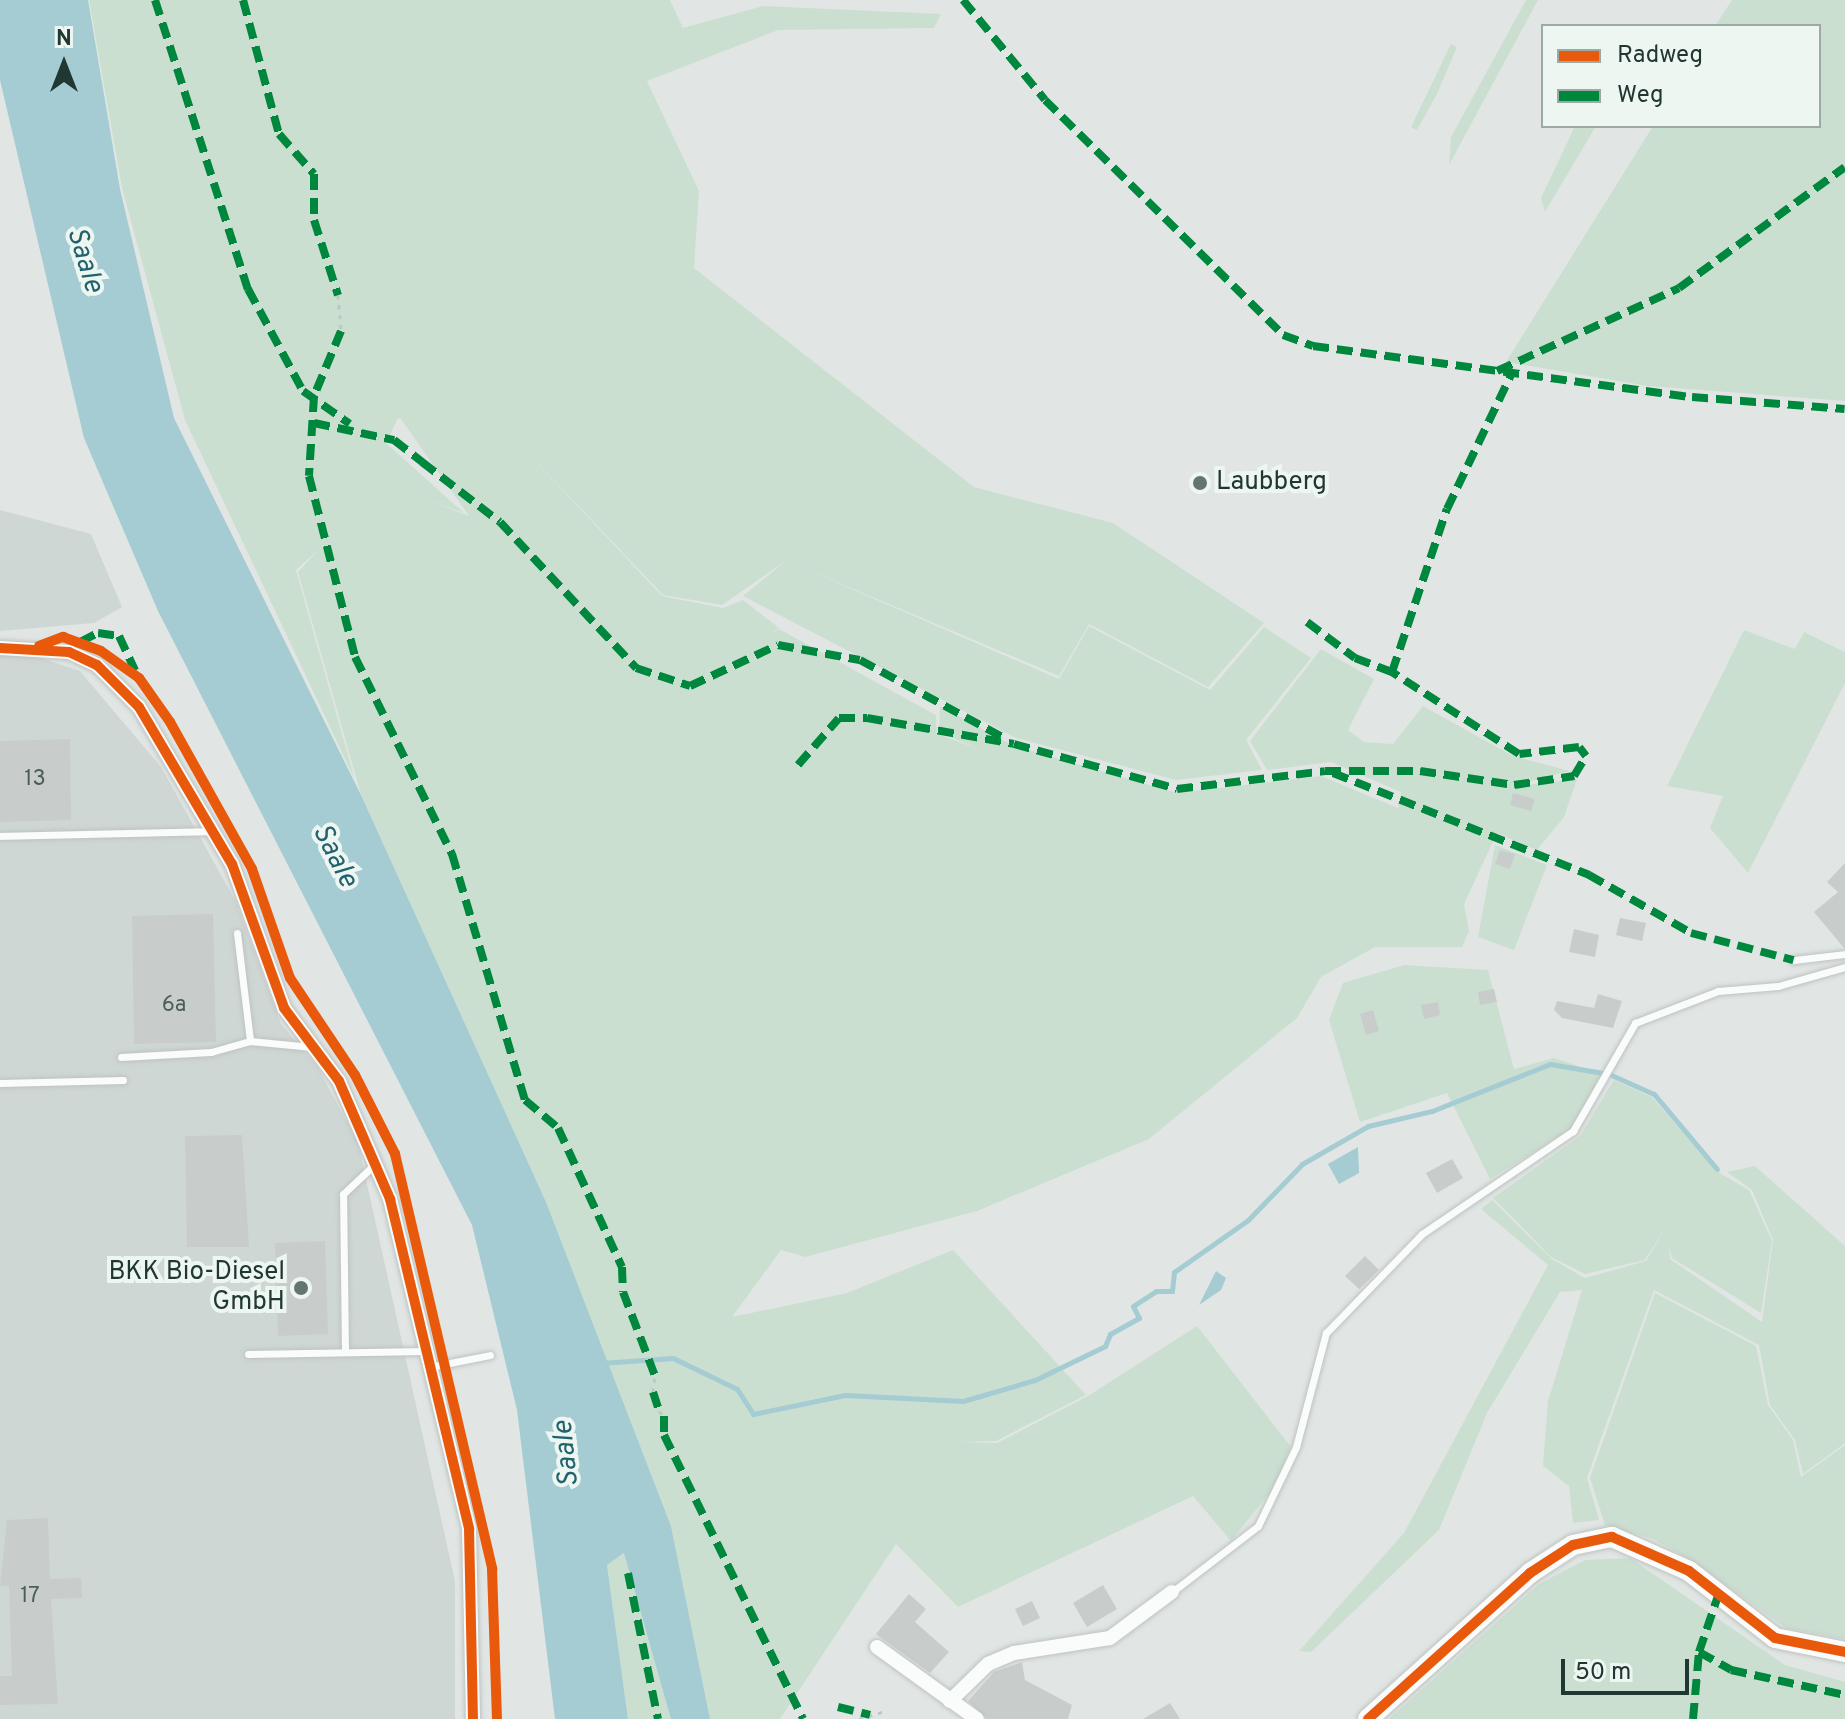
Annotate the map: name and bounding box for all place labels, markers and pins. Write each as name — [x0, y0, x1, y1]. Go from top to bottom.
place label: Laubberg — [1216, 467, 1327, 499]
marker: Laubberg — [1191, 474, 1209, 492]
place label: BKK Bio-Diesel GmbH — [108, 1257, 285, 1318]
marker: BKK Bio-Diesel GmbH — [292, 1279, 310, 1297]

